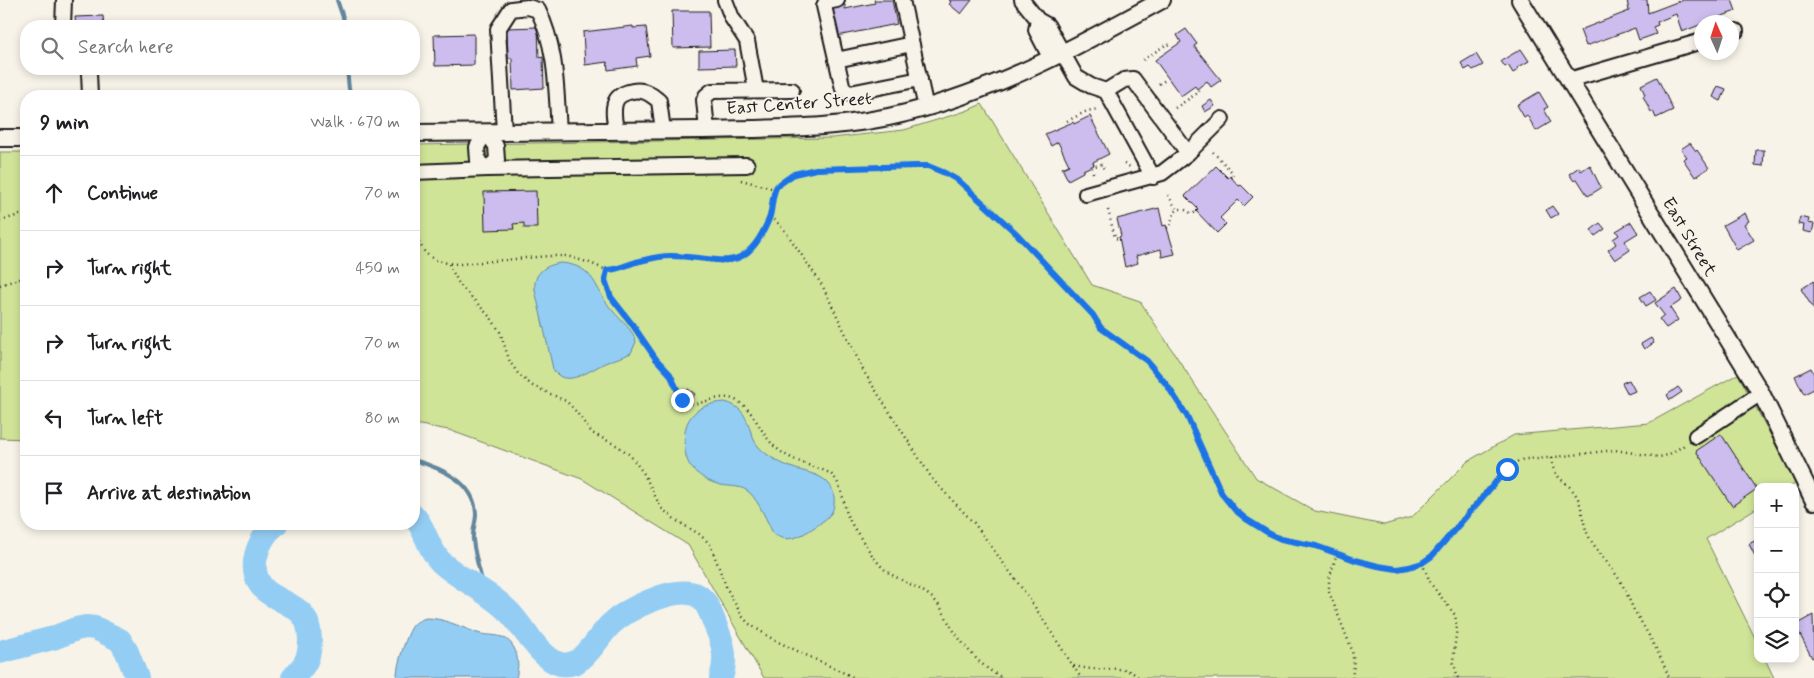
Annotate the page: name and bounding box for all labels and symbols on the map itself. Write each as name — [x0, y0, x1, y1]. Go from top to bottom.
north arrow — [1694, 15, 1739, 60]
street label: East Center Street — [725, 87, 873, 121]
street label: East Street — [1656, 193, 1722, 281]
route end — [671, 389, 694, 412]
route start — [1496, 458, 1519, 481]

